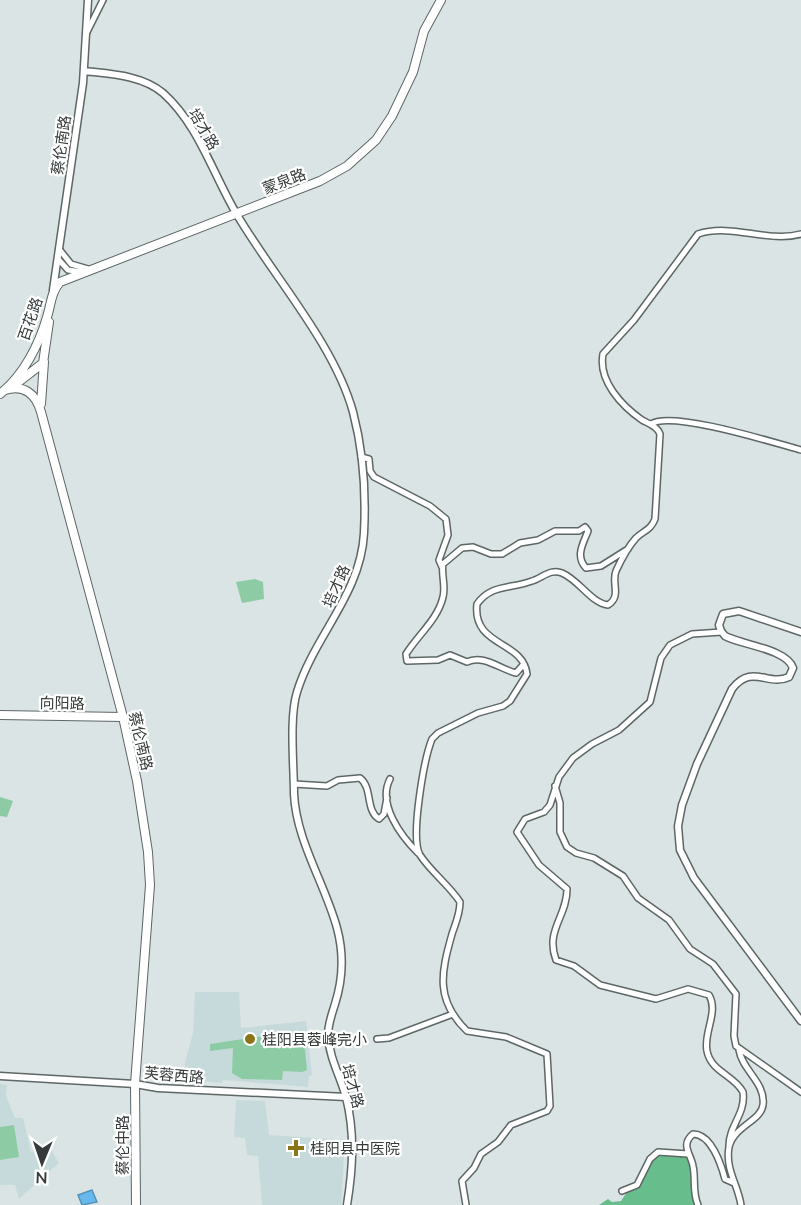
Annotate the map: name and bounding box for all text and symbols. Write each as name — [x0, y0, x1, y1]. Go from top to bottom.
street label: 培才路 — [185, 105, 223, 153]
street label: 蔡伦南路 — [47, 114, 75, 176]
street label: 蒙泉路 — [260, 164, 308, 198]
street label: 百花路 — [14, 295, 46, 343]
street label: 培才路 — [318, 562, 354, 610]
street label: 向阳路 — [39, 693, 85, 713]
street label: 蔡伦南路 — [125, 710, 157, 772]
place label: 桂阳县蓉峰完小 — [262, 1030, 367, 1049]
marker: 桂阳县蓉峰完小 — [243, 1032, 257, 1046]
street label: 培才路 — [338, 1062, 368, 1110]
street label: 芙蓉西路 — [143, 1063, 205, 1087]
street label: 蔡伦中路 — [113, 1115, 132, 1175]
north arrow — [12, 1133, 72, 1193]
marker: 桂阳县中医院 — [287, 1139, 305, 1157]
place label: 桂阳县中医院 — [310, 1139, 400, 1158]
text: N — [35, 1168, 48, 1188]

